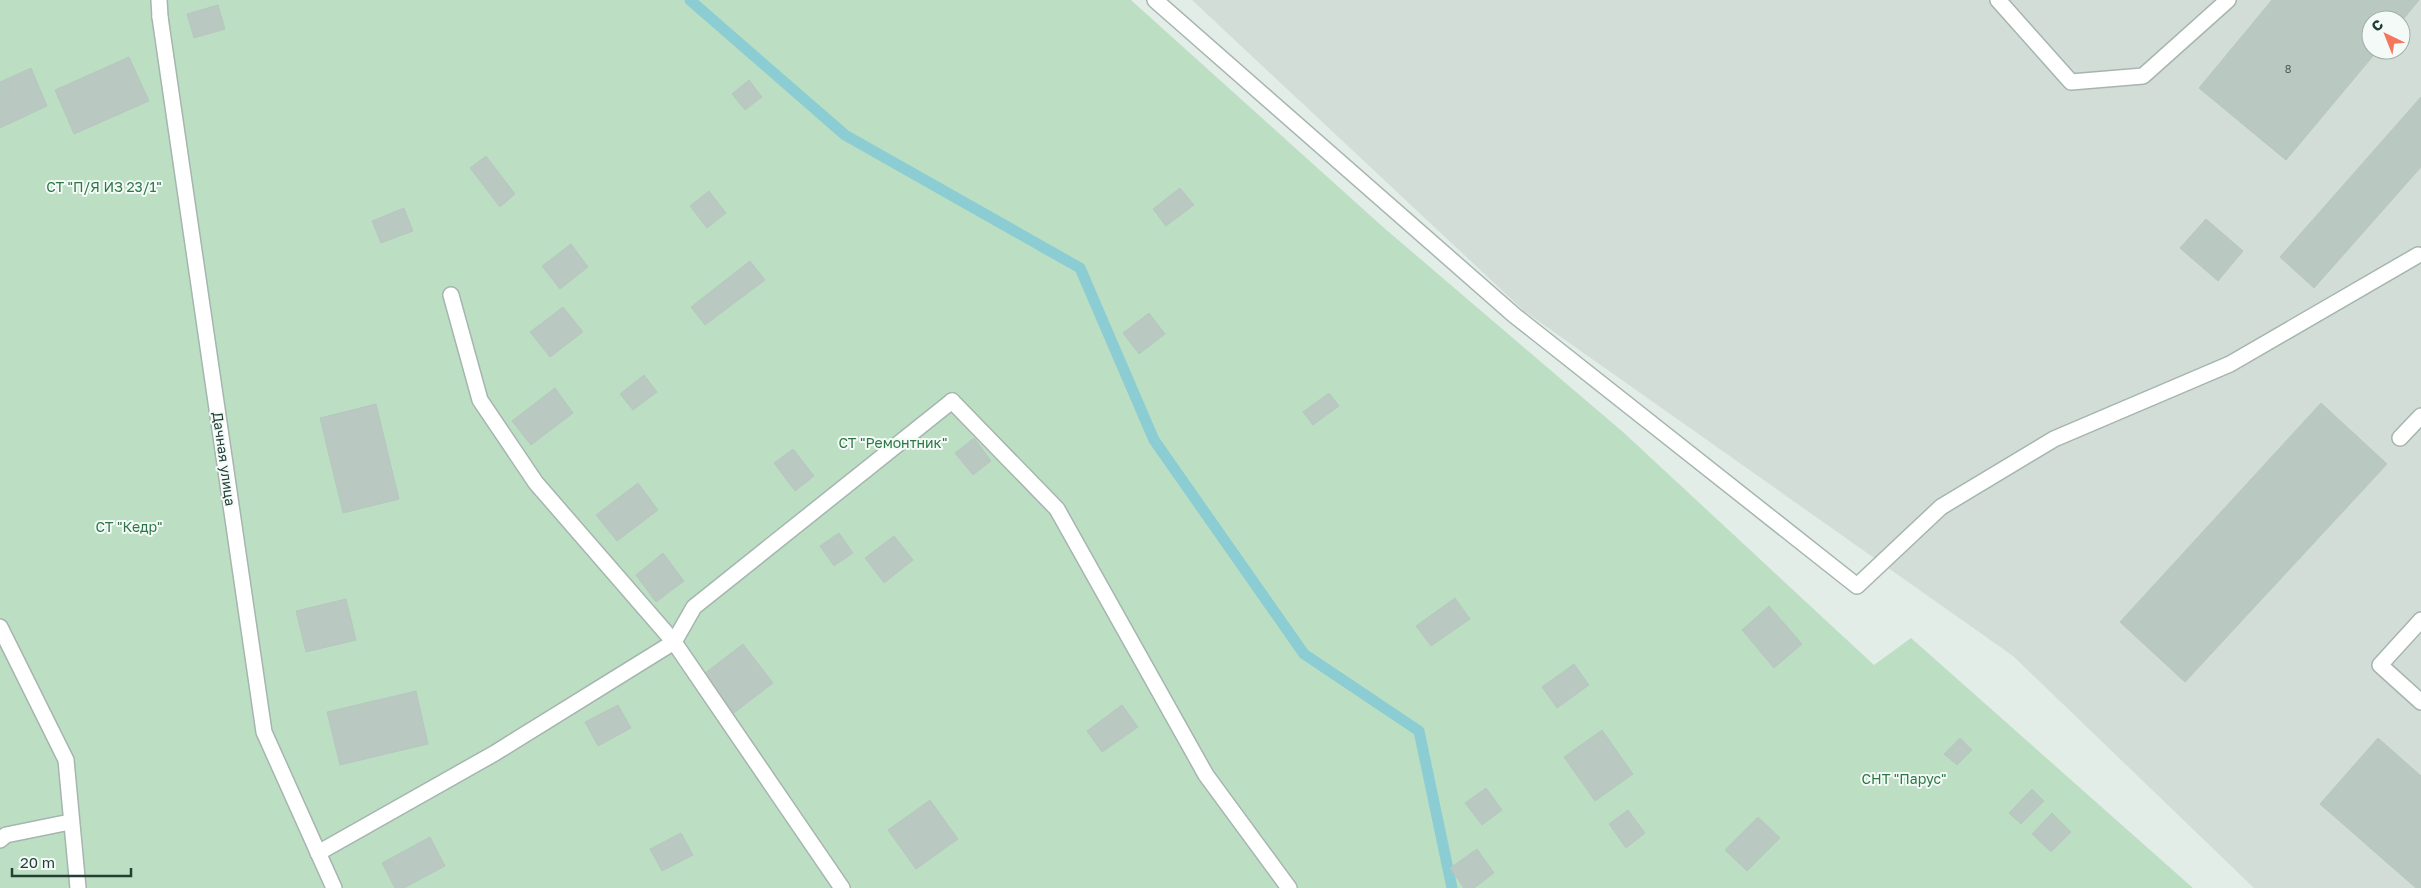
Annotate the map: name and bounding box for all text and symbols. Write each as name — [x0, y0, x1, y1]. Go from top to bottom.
north arrow — [2361, 10, 2411, 60]
text: С — [2367, 15, 2386, 35]
house number: 8 — [2285, 62, 2292, 75]
park label: СТ "П/Я ИЗ 23/1" — [46, 178, 162, 195]
street label: Дачная улица — [209, 411, 240, 507]
park label: СТ "Ремонтник" — [839, 434, 947, 451]
park label: СТ "Кедр" — [96, 518, 162, 535]
park label: СНТ "Парус" — [1861, 770, 1947, 787]
scale bar — [12, 846, 131, 878]
text: 20 m — [20, 853, 55, 871]

